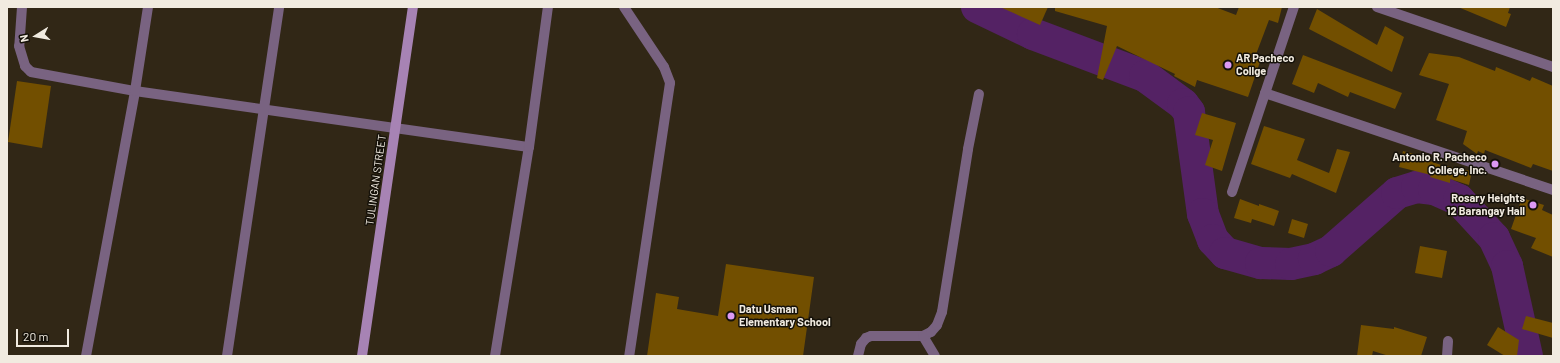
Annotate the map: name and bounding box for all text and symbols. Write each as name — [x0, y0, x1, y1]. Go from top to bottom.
north arrow — [16, 16, 56, 56]
text: N — [17, 34, 31, 43]
place label: AR Pacheco Collge — [1236, 52, 1294, 78]
marker: AR Pacheco Collge — [1223, 60, 1233, 70]
street label: TULINGAN STREET — [363, 134, 389, 226]
place label: Antonio R. Pacheco College, Inc. — [1392, 151, 1487, 177]
marker: Antonio R. Pacheco College, Inc. — [1490, 159, 1500, 169]
place label: Rosary Heights 12 Barangay Hall — [1447, 192, 1525, 218]
marker: Rosary Heights 12 Barangay Hall — [1528, 200, 1538, 210]
place label: Datu Usman Elementary School — [739, 303, 831, 329]
marker: Datu Usman Elementary School — [726, 311, 736, 321]
scale bar — [18, 321, 71, 347]
text: 20 m — [23, 329, 49, 343]

